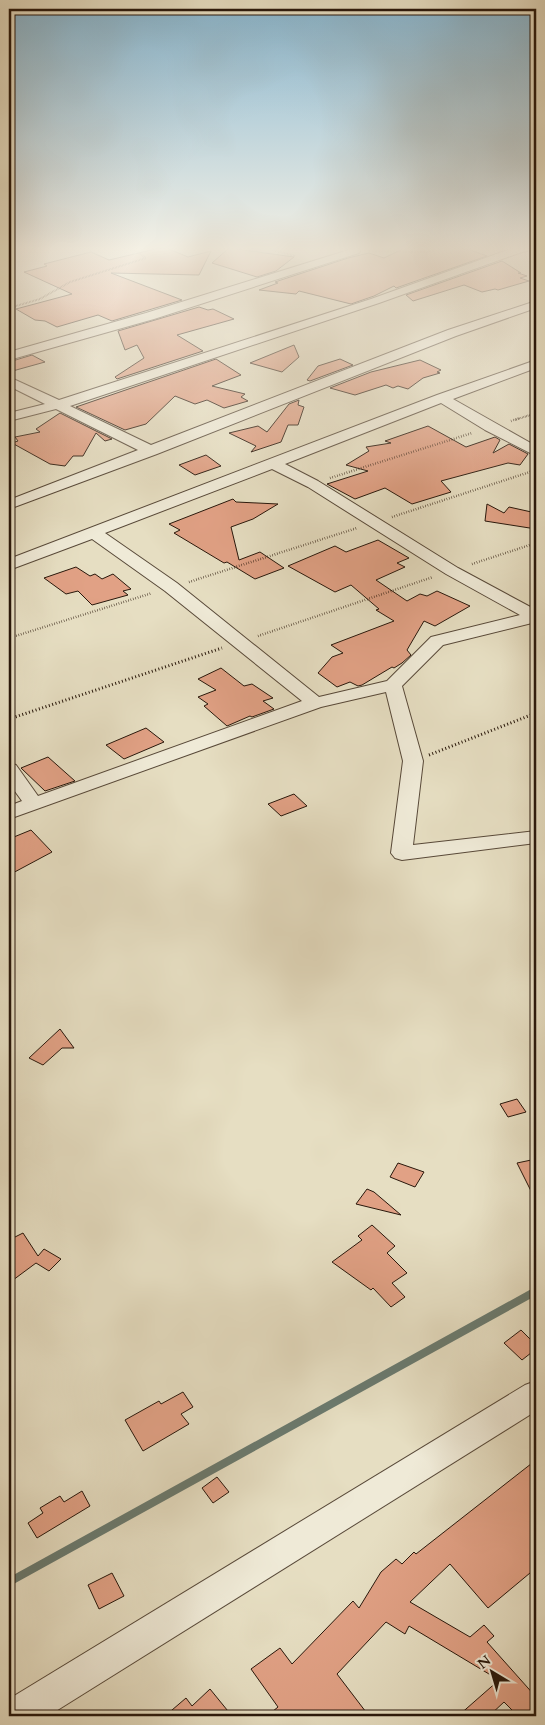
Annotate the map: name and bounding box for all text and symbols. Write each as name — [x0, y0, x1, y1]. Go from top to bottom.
north arrow — [468, 1648, 518, 1698]
text: N — [474, 1651, 495, 1673]

